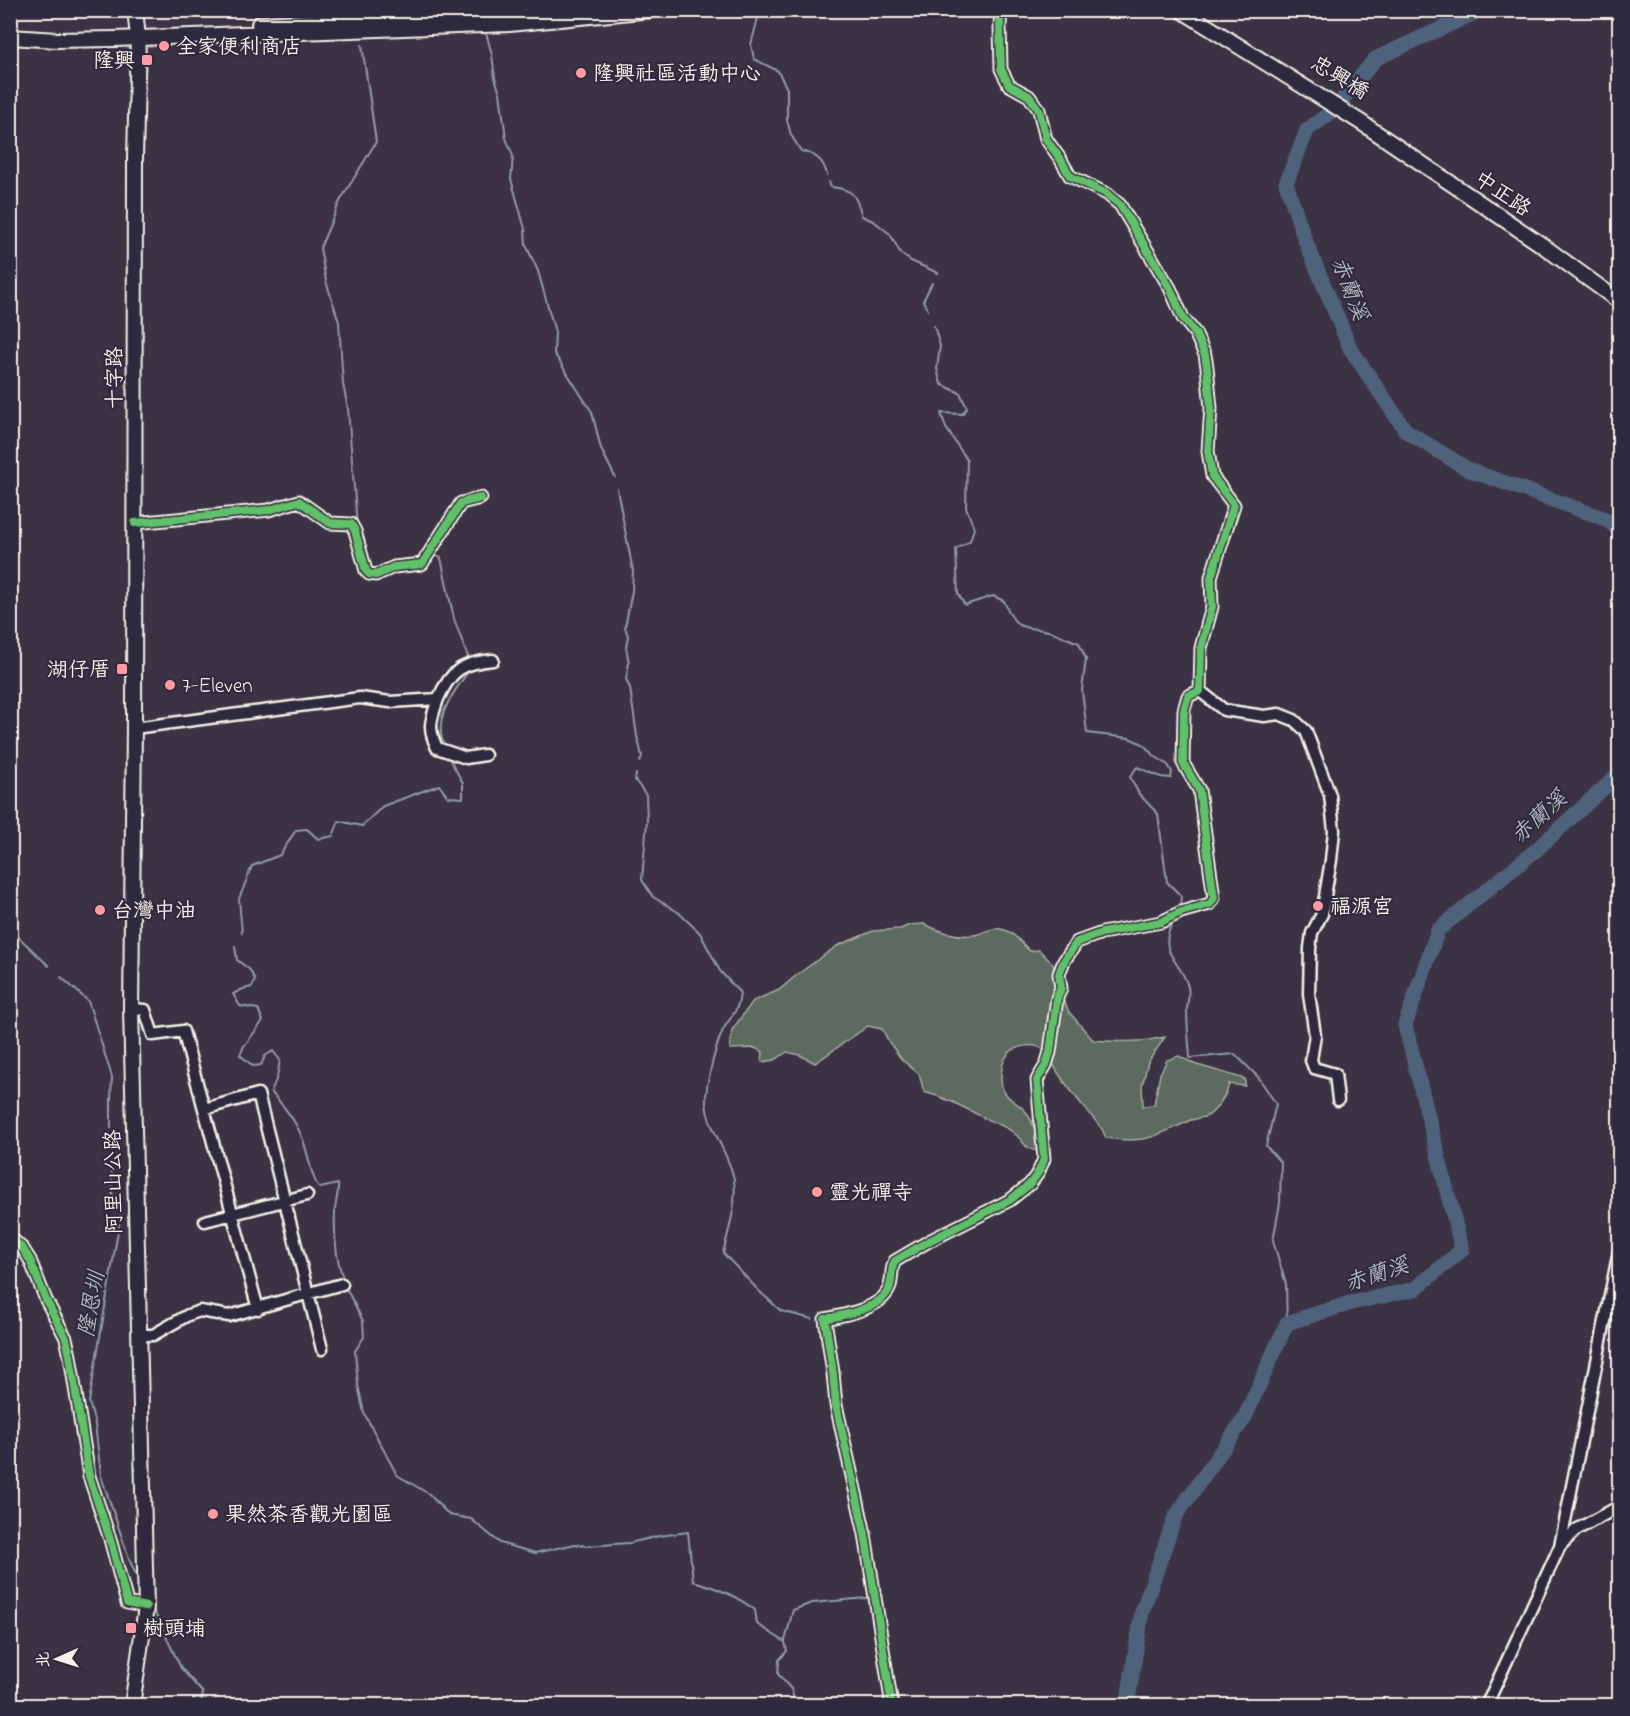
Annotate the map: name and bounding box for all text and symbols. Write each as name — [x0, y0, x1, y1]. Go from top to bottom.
place label: 全家便利商店 — [176, 33, 302, 63]
marker: 全家便利商店 — [157, 39, 171, 53]
place label: 隆興 — [93, 47, 135, 77]
street label: 忠興橋 — [1304, 50, 1374, 108]
marker: 隆興 — [140, 53, 154, 67]
place label: 隆興社區活動中心 — [593, 60, 761, 90]
marker: 隆興社區活動中心 — [574, 66, 588, 80]
street label: 中正路 — [1467, 165, 1536, 225]
water label: 赤蘭溪 — [1321, 253, 1375, 327]
street label: 十字路 — [101, 347, 131, 410]
place label: 湖仔厝 — [47, 656, 110, 686]
marker: 湖仔厝 — [115, 662, 129, 676]
place label: 7-Eleven — [182, 672, 253, 702]
marker: 7-Eleven — [163, 678, 177, 692]
water label: 赤蘭溪 — [1505, 784, 1576, 852]
place label: 福源宮 — [1330, 893, 1393, 923]
place label: 台灣中油 — [112, 897, 196, 927]
marker: 福源宮 — [1311, 899, 1325, 913]
marker: 台灣中油 — [93, 903, 107, 917]
street label: 阿里山公路 — [99, 1129, 131, 1235]
place label: 靈光禪寺 — [829, 1179, 913, 1209]
marker: 靈光禪寺 — [810, 1185, 824, 1199]
water label: 赤蘭溪 — [1341, 1250, 1414, 1301]
water label: 隆恩圳 — [71, 1267, 115, 1340]
place label: 果然茶香觀光園區 — [225, 1501, 393, 1531]
marker: 果然茶香觀光園區 — [206, 1507, 220, 1521]
place label: 樹頭埔 — [143, 1615, 206, 1645]
marker: 樹頭埔 — [124, 1621, 138, 1635]
north arrow — [27, 1629, 87, 1689]
text: 北 — [32, 1651, 56, 1668]

